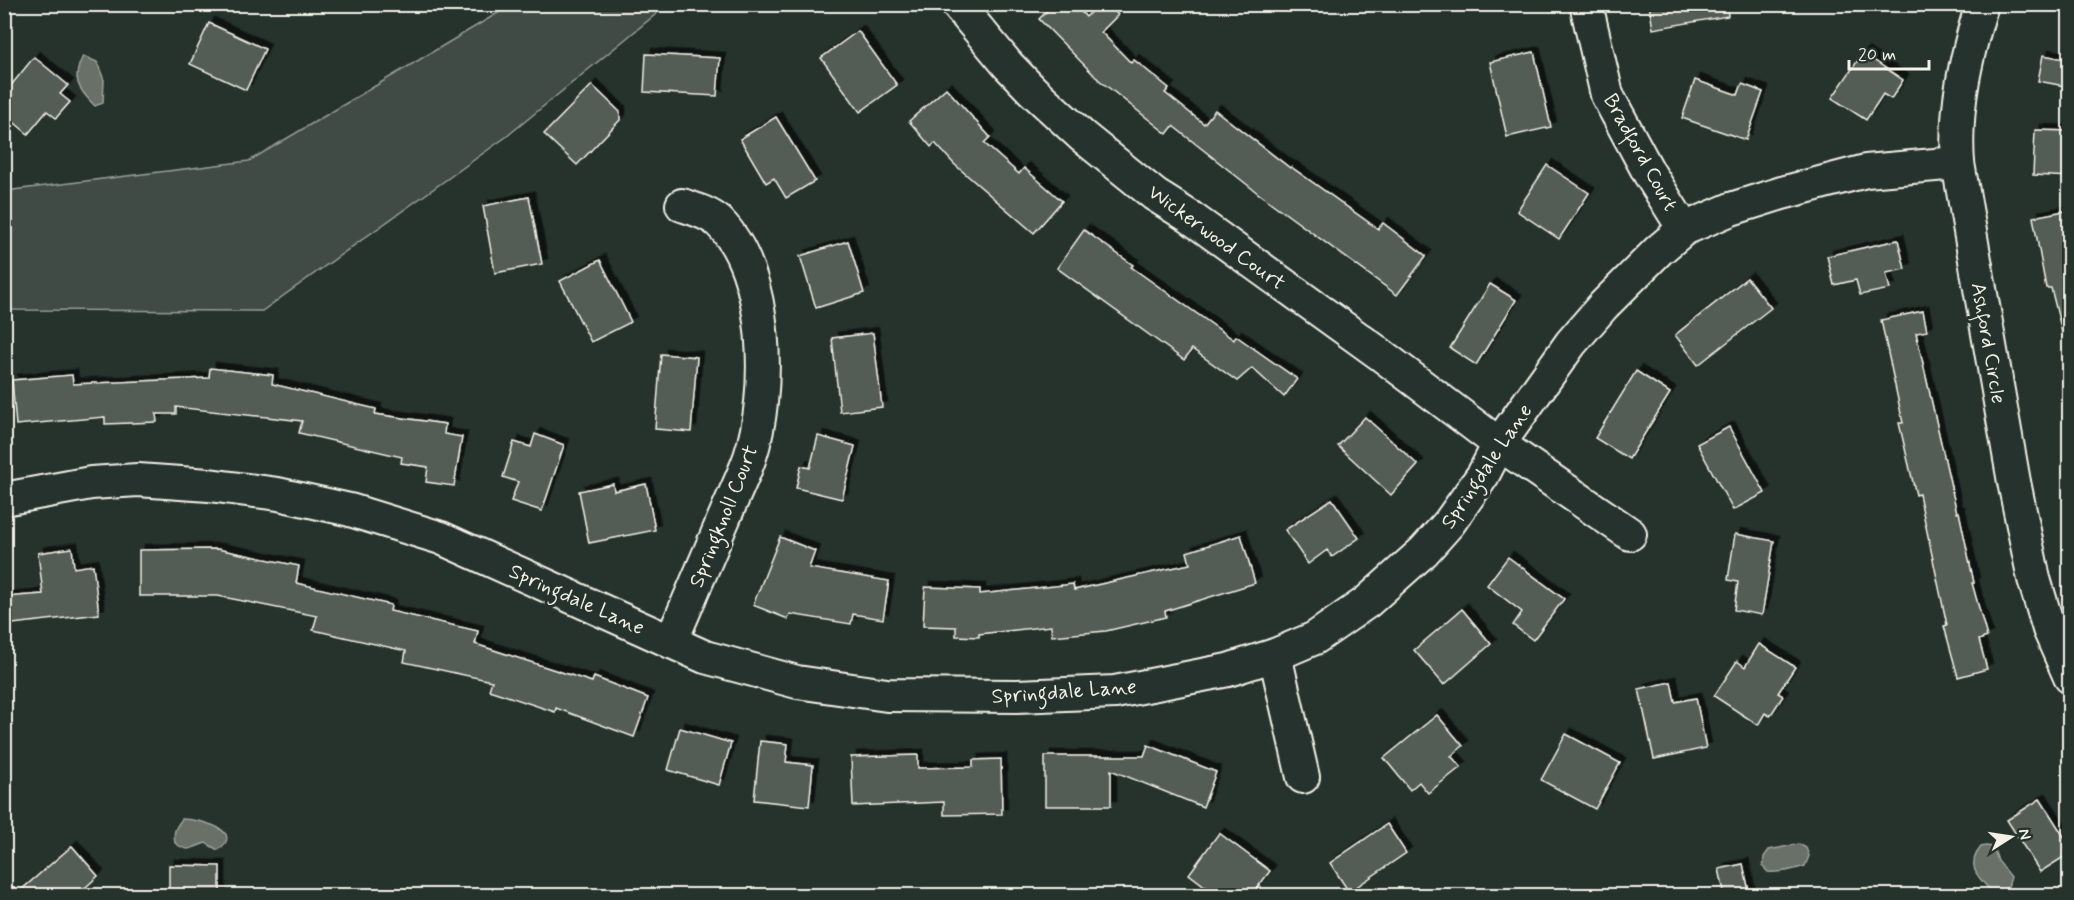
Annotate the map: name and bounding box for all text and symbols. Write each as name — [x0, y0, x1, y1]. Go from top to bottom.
scale bar — [1849, 33, 1928, 71]
text: 20 m — [1858, 43, 1896, 67]
street label: Bradford Court — [1595, 89, 1684, 217]
street label: Wickerwood Court — [1142, 178, 1291, 297]
street label: Ashford Circle — [1962, 280, 2012, 406]
street label: Springdale Lane — [1435, 398, 1541, 536]
street label: Springknoll Court — [683, 441, 767, 592]
street label: Springdale Lane — [504, 558, 649, 644]
street label: Springdale Lane — [991, 673, 1138, 713]
north arrow — [1981, 807, 2041, 867]
text: N — [2013, 827, 2036, 842]

